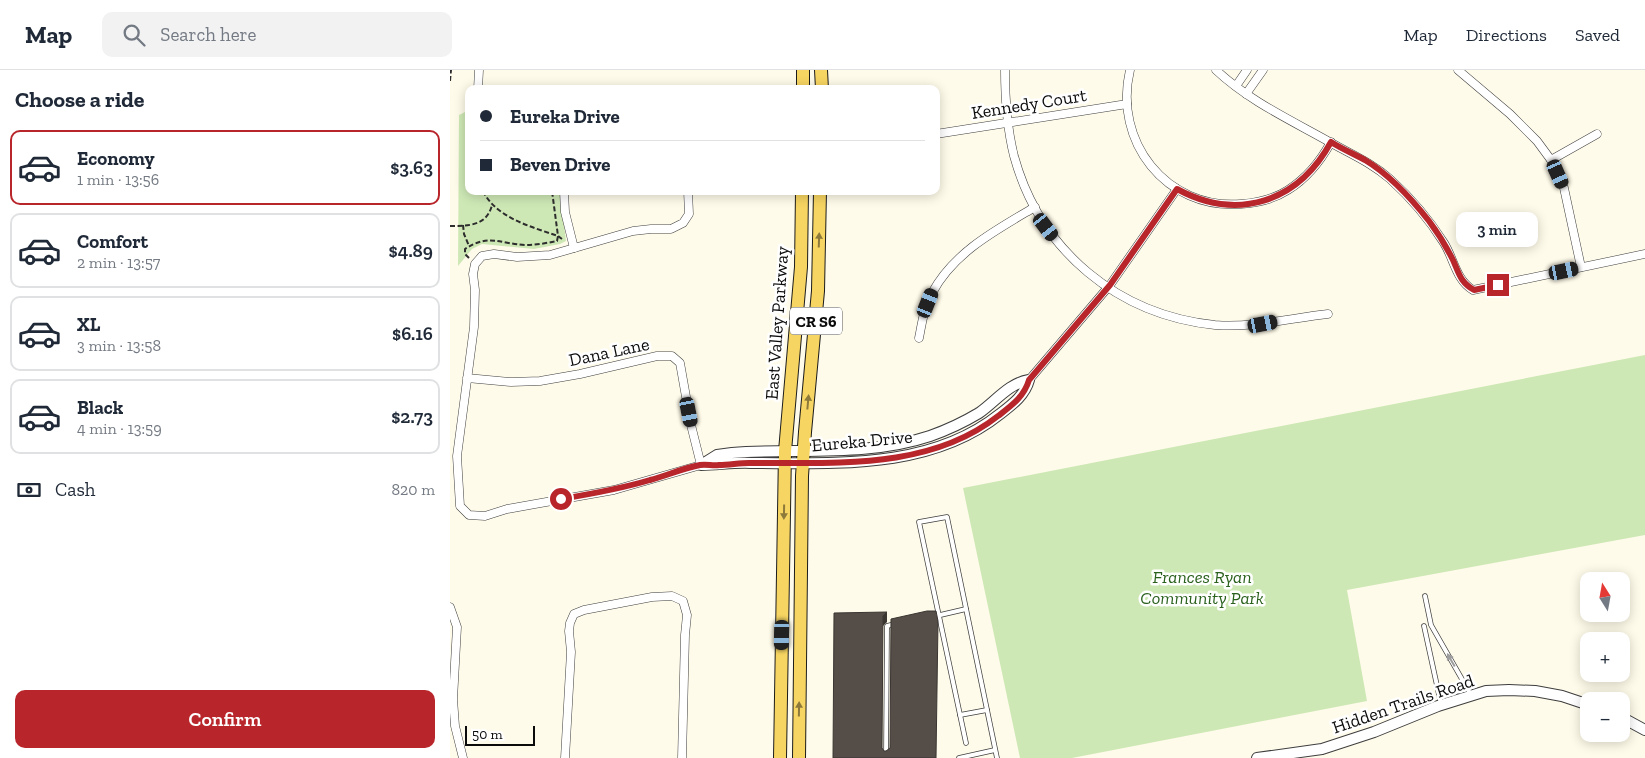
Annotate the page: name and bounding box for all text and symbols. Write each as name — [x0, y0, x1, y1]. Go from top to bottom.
search box — [102, 12, 452, 57]
text: Map — [25, 20, 72, 49]
icon: search — [120, 21, 148, 49]
text: Search here — [160, 23, 257, 46]
text: Map — [1403, 24, 1438, 46]
text: Directions — [1466, 24, 1547, 46]
text: Saved — [1575, 24, 1620, 46]
street label: Kennedy Court — [970, 84, 1089, 124]
text: Choose a ride — [15, 86, 145, 113]
text: Eureka Drive — [510, 105, 620, 128]
icon: car — [17, 145, 62, 190]
text: Economy — [77, 147, 155, 170]
text: Beven Drive — [510, 153, 610, 176]
text: $3.63 — [390, 156, 433, 179]
car — [1545, 157, 1570, 191]
text: 1 min · 13:56 — [77, 170, 159, 189]
car — [1030, 211, 1061, 243]
callout: 3 min — [1457, 212, 1539, 248]
text: 3 min — [1477, 220, 1517, 239]
icon: car — [17, 228, 62, 273]
text: Comfort — [77, 230, 148, 253]
one-way arrow — [816, 232, 824, 248]
text: $4.89 — [389, 239, 433, 262]
street label: East Valley Parkway — [761, 245, 793, 401]
text: 2 min · 13:57 — [77, 253, 160, 272]
car — [1547, 261, 1580, 281]
route end — [1487, 274, 1509, 296]
car — [915, 286, 940, 320]
road number: CR S6 — [790, 308, 842, 334]
icon: car — [17, 311, 62, 356]
text: XL — [77, 313, 100, 336]
car — [1246, 314, 1279, 334]
text: $6.16 — [392, 322, 433, 345]
street label: Dana Lane — [567, 333, 651, 371]
text: 3 min · 13:58 — [77, 336, 161, 355]
icon: car — [17, 394, 62, 439]
one-way arrow — [804, 394, 812, 410]
text: Black — [77, 396, 123, 419]
car — [678, 396, 699, 428]
text: $2.73 — [391, 405, 433, 428]
text: 4 min · 13:59 — [77, 419, 162, 438]
street label: Eureka Drive — [811, 426, 913, 456]
icon: cash — [15, 476, 43, 504]
text: Cash — [55, 478, 95, 501]
text: 820 m — [391, 480, 435, 499]
route start — [550, 488, 572, 510]
one-way arrow — [780, 504, 788, 520]
park label: Frances Ryan Community Park — [1140, 566, 1264, 609]
north arrow — [1580, 572, 1630, 622]
map controls — [1580, 572, 1630, 742]
car — [774, 620, 789, 650]
button: + — [1580, 632, 1630, 682]
one-way arrow — [1446, 653, 1455, 667]
street label: Hidden Trails Road — [1329, 669, 1477, 739]
button: Confirm — [15, 690, 435, 748]
button: − — [1580, 692, 1630, 742]
one-way arrow — [795, 701, 803, 717]
scale bar — [465, 723, 535, 746]
text: 50 m — [472, 726, 503, 743]

